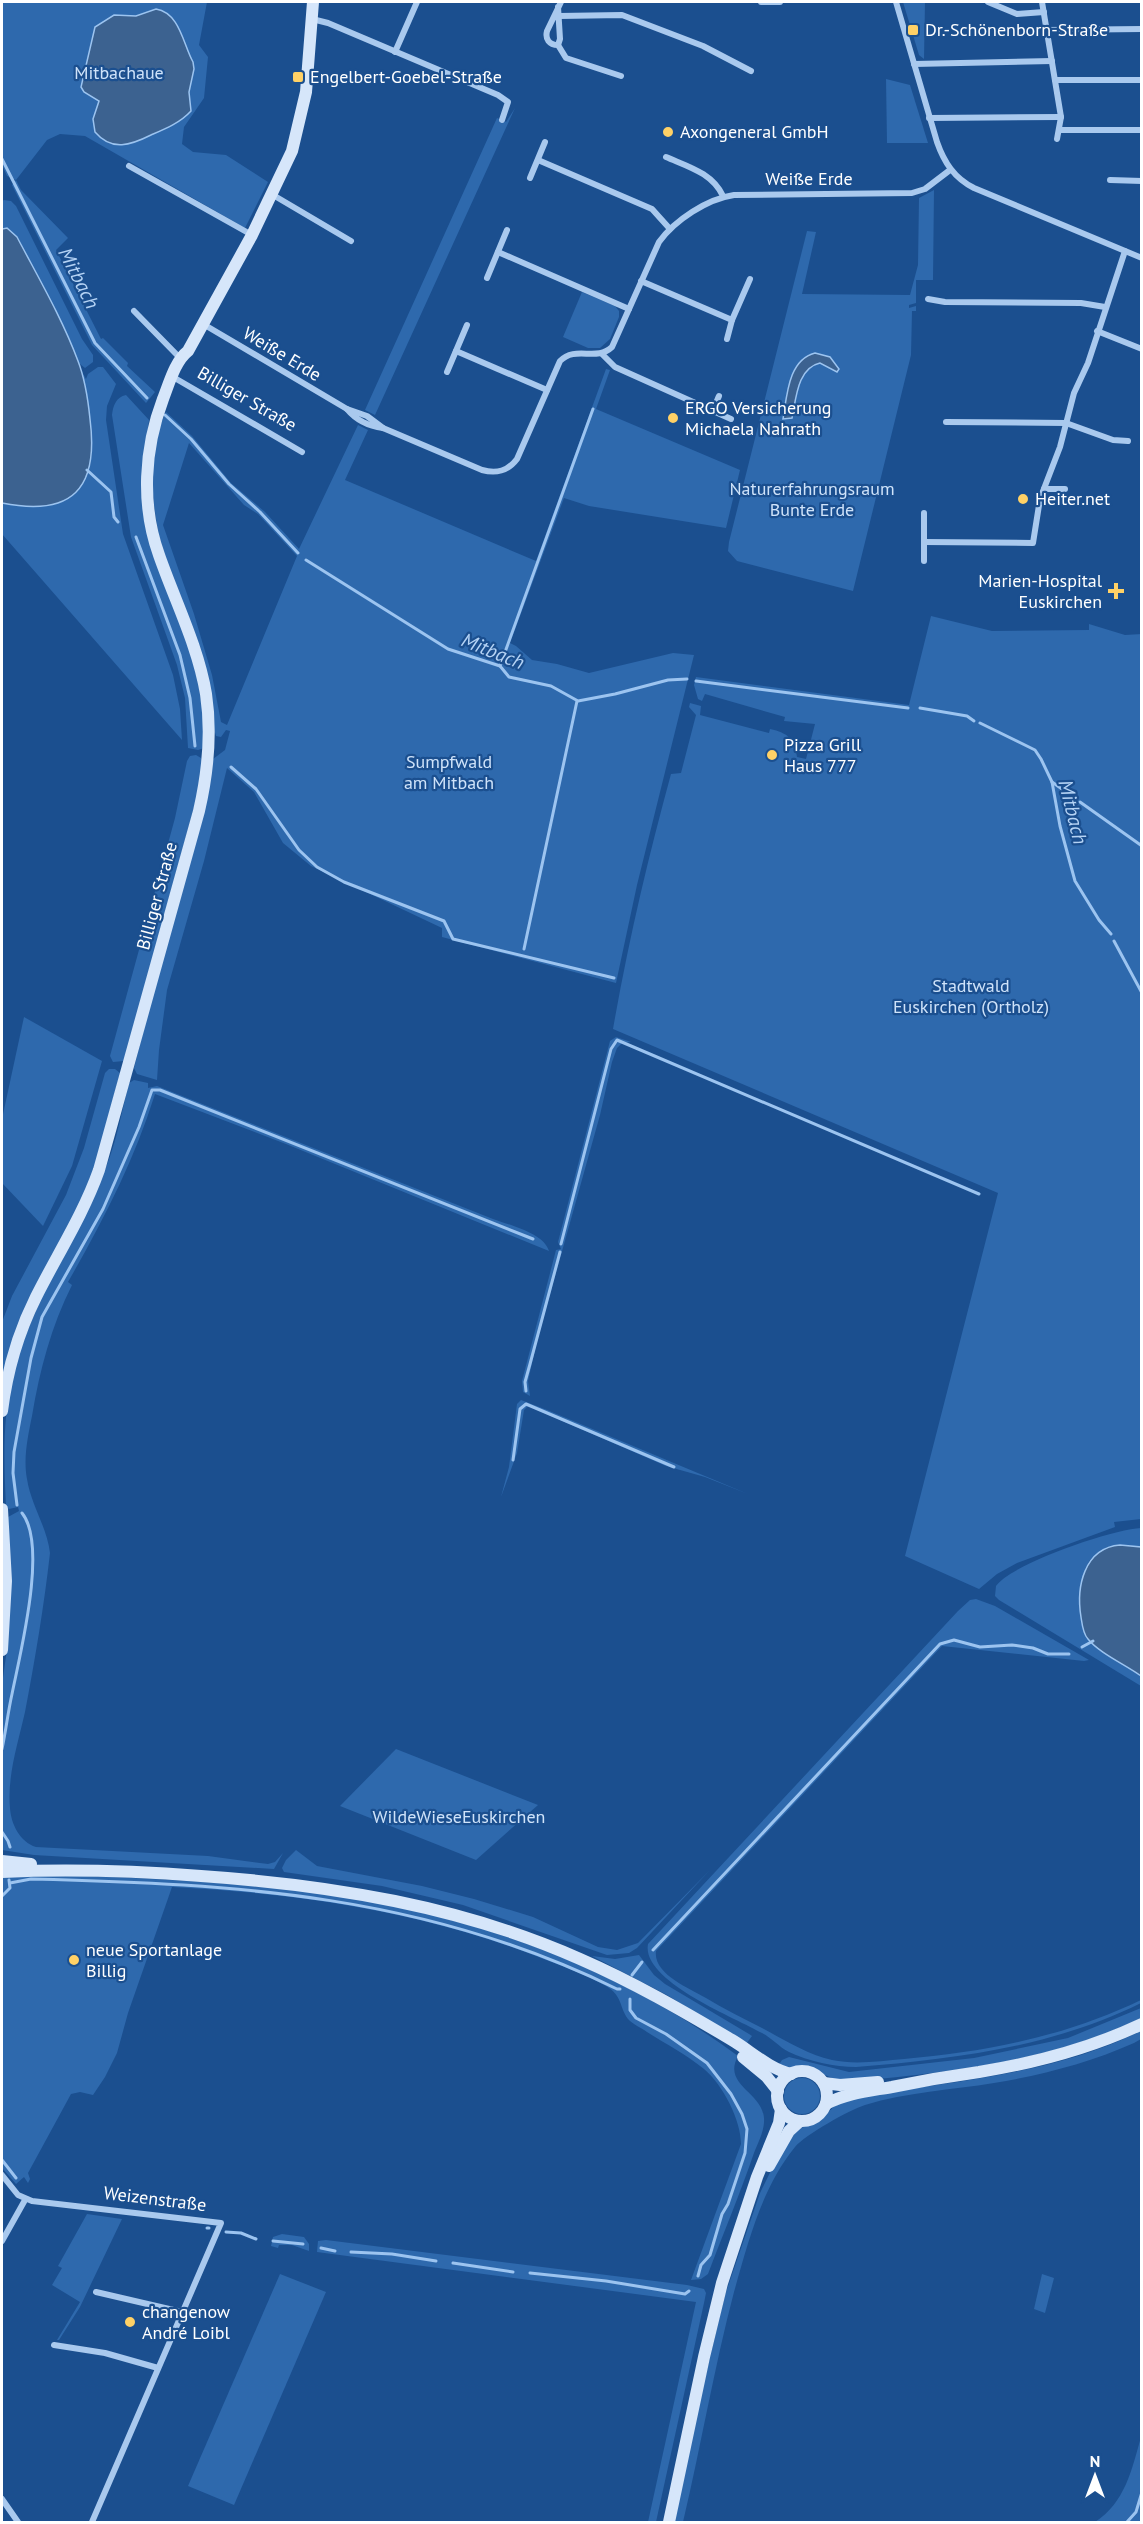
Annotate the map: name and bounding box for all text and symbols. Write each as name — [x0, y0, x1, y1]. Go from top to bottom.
place label: Dr.-Schönenborn-Straße — [925, 18, 1108, 41]
marker: Dr.-Schönenborn-Straße — [906, 23, 920, 37]
park label: Mitbachaue — [74, 61, 164, 84]
place label: Engelbert-Goebel-Straße — [310, 65, 502, 88]
marker: Engelbert-Goebel-Straße — [291, 70, 305, 84]
place label: Axongeneral GmbH — [680, 120, 829, 143]
marker: Axongeneral GmbH — [661, 125, 675, 139]
street label: Weiße Erde — [765, 167, 853, 190]
water label: Mitbach — [53, 243, 105, 313]
street label: Weiße Erde — [239, 321, 326, 386]
street label: Billiger Straße — [193, 361, 301, 436]
place label: ERGO Versicherung Michaela Nahrath — [685, 396, 831, 440]
marker: ERGO Versicherung Michaela Nahrath — [666, 411, 680, 425]
park label: Naturerfahrungsraum Bunte Erde — [729, 477, 895, 521]
place label: Heiter.net — [1035, 487, 1110, 510]
marker: Heiter.net — [1016, 492, 1030, 506]
place label: Marien-Hospital Euskirchen — [978, 569, 1103, 613]
marker: Marien-Hospital Euskirchen — [1107, 582, 1125, 600]
water label: Mitbach — [458, 627, 528, 675]
place label: Pizza Grill Haus 777 — [784, 733, 862, 777]
marker: Pizza Grill Haus 777 — [765, 748, 779, 762]
park label: Sumpfwald am Mitbach — [404, 750, 494, 794]
water label: Mitbach — [1052, 777, 1094, 847]
street label: Billiger Straße — [131, 839, 182, 952]
park label: Stadtwald Euskirchen (Ortholz) — [893, 974, 1049, 1018]
park label: WildeWieseEuskirchen — [373, 1805, 545, 1828]
place label: neue Sportanlage Billig — [86, 1938, 222, 1982]
marker: neue Sportanlage Billig — [67, 1953, 81, 1967]
street label: Weizenstraße — [102, 2181, 208, 2216]
place label: changenow André Loibl — [142, 2300, 231, 2344]
marker: changenow André Loibl — [123, 2315, 137, 2329]
north arrow — [1065, 2446, 1125, 2506]
text: N — [1090, 2451, 1100, 2471]

